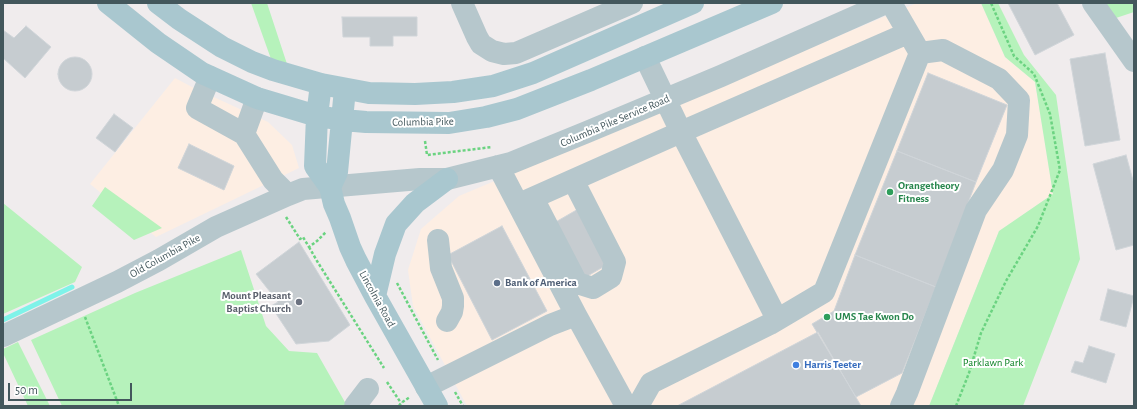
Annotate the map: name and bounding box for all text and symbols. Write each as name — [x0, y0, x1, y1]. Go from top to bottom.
street label: Columbia Pike Service Road — [558, 92, 672, 150]
street label: Columbia Pike — [392, 115, 454, 129]
place label: Orangetheory Fitness — [898, 179, 959, 205]
marker: Orangetheory Fitness — [885, 187, 895, 197]
street label: Old Columbia Pike — [127, 231, 203, 281]
street label: Lincolnia Road — [356, 269, 398, 329]
place label: Bank of America — [505, 276, 577, 290]
marker: Bank of America — [492, 278, 502, 288]
place label: Mount Pleasant Baptist Church — [222, 289, 291, 315]
marker: Mount Pleasant Baptist Church — [294, 297, 304, 307]
place label: UMS Tae Kwon Do — [835, 310, 914, 324]
marker: UMS Tae Kwon Do — [822, 312, 832, 322]
park label: Parklawn Park — [963, 356, 1023, 370]
place label: Harris Teeter — [804, 358, 861, 372]
marker: Harris Teeter — [791, 360, 801, 370]
scale bar — [10, 375, 134, 401]
text: 50 m — [15, 384, 38, 396]

